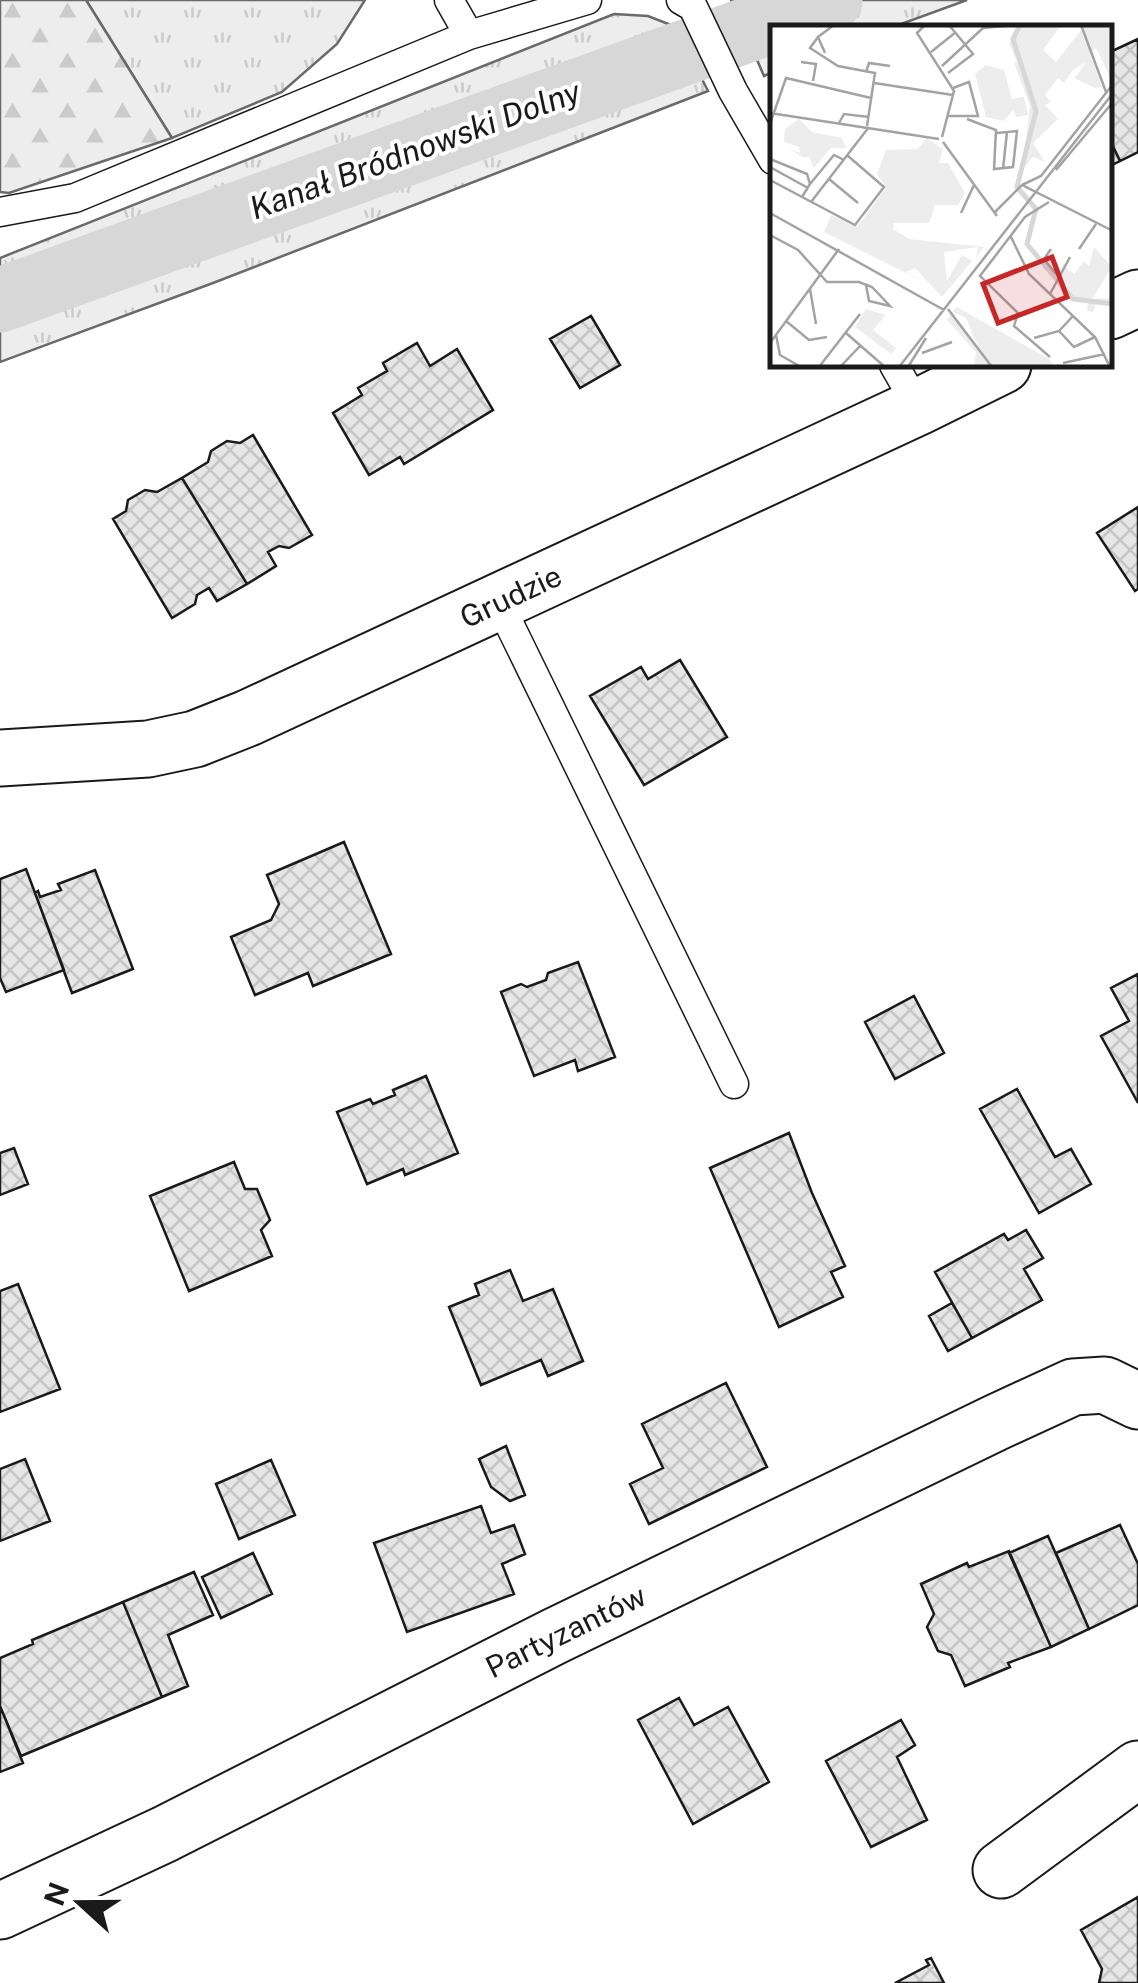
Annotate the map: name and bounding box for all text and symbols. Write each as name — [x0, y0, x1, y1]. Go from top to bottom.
inset map — [770, 25, 1113, 368]
water label: Kanał Bródnowski Dolny — [244, 72, 586, 227]
street label: Grudzie — [454, 557, 567, 635]
street label: Partyzantów — [480, 1577, 651, 1685]
north arrow — [30, 1853, 130, 1953]
text: N — [37, 1878, 76, 1910]

